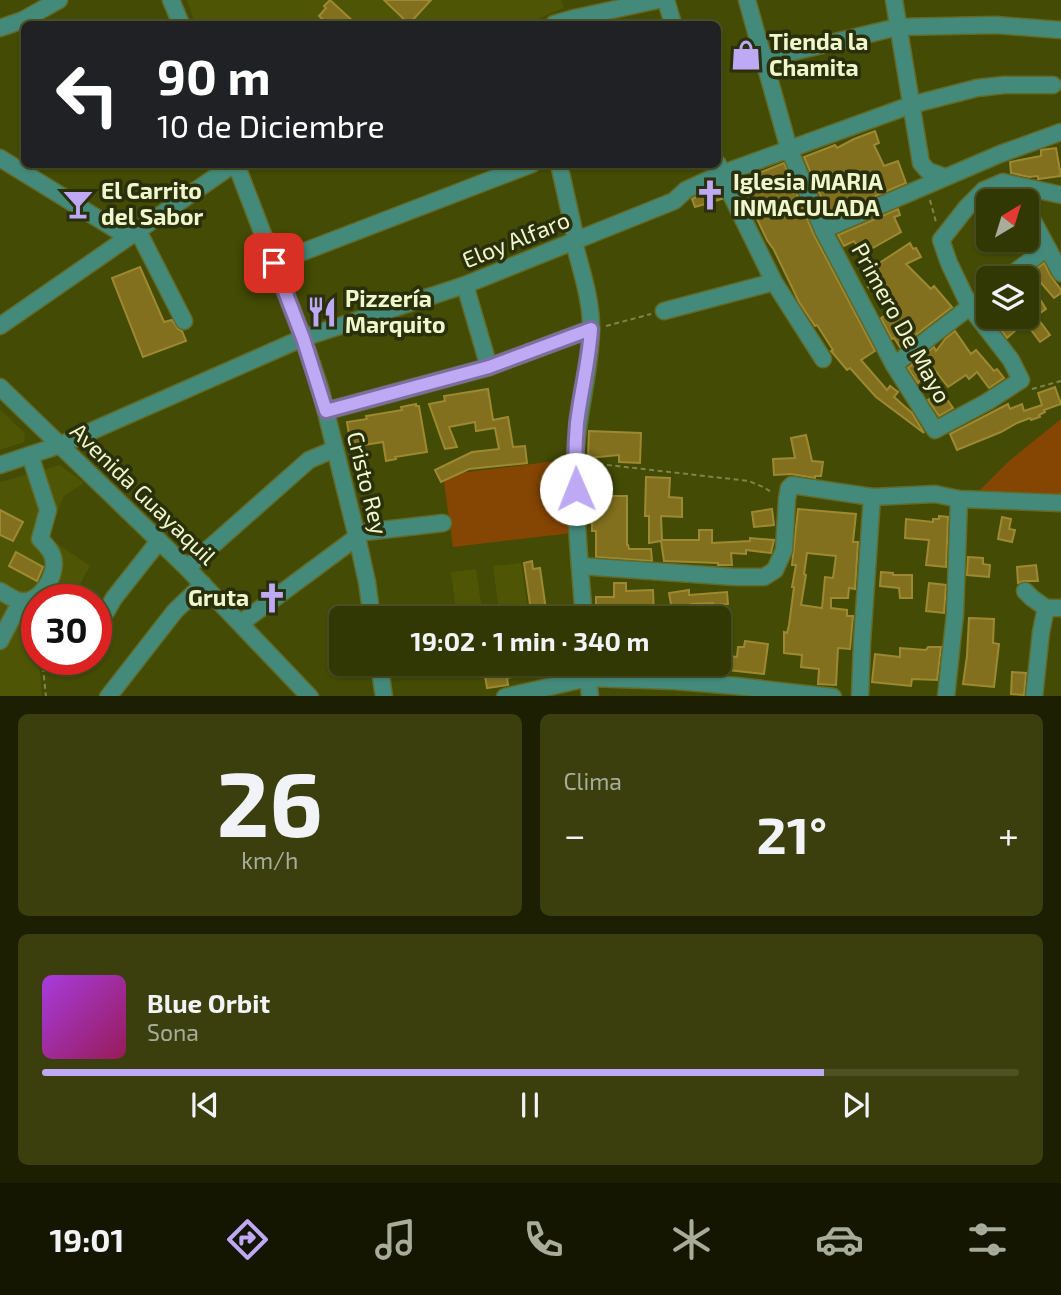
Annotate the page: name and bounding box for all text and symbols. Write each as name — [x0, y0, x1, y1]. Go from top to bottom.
place label: Tienda la Chamita — [769, 27, 868, 81]
shop icon: Tienda la Chamita — [729, 38, 763, 72]
text: 90 m — [157, 46, 271, 105]
icon: left — [42, 49, 133, 140]
text: 10 de Diciembre — [157, 106, 385, 144]
place label: Iglesia MARIA INMACULADA — [733, 167, 883, 221]
place label: El Carrito del Sabor — [101, 176, 204, 230]
church icon: Iglesia MARIA INMACULADA — [693, 178, 727, 212]
bar icon: El Carrito del Sabor — [61, 187, 95, 221]
north arrow — [976, 189, 1040, 252]
map controls — [976, 189, 1039, 329]
street label: Eloy Alfaro — [458, 205, 573, 273]
pin — [244, 233, 304, 293]
street label: Primero De Mayo — [846, 238, 957, 407]
icon: arrive — [255, 244, 293, 282]
button: layers — [976, 266, 1039, 329]
place label: Pizzería Marquito — [345, 284, 445, 338]
restaurant icon: Pizzería Marquito — [305, 295, 339, 329]
street label: Avenida Guayaquil — [65, 417, 223, 570]
street label: Cristo Rey — [342, 428, 394, 537]
position arrow — [539, 452, 613, 526]
church icon: Gruta — [255, 581, 289, 615]
place label: Gruta — [188, 583, 249, 611]
speed limit sign: 30 — [21, 584, 112, 675]
text: 19:02 · 1 min · 340 m — [410, 625, 650, 656]
text: 26 — [216, 746, 323, 855]
text: Clima — [564, 767, 622, 795]
text: 21° — [757, 802, 827, 864]
text: − — [564, 811, 586, 857]
text: + — [998, 811, 1019, 857]
text: km/h — [241, 846, 298, 874]
text: Blue Orbit — [147, 987, 270, 1018]
text: Sona — [147, 1018, 199, 1046]
icon: previous — [186, 1086, 224, 1124]
icon: pause — [511, 1086, 549, 1124]
icon: next — [837, 1086, 875, 1124]
icon: directions — [223, 1215, 272, 1264]
icon: music — [371, 1215, 420, 1264]
icon: phone — [519, 1215, 568, 1264]
icon: climate — [667, 1215, 716, 1264]
icon: car — [815, 1215, 864, 1264]
icon: filters — [963, 1215, 1012, 1264]
text: 19:01 — [49, 1220, 124, 1258]

